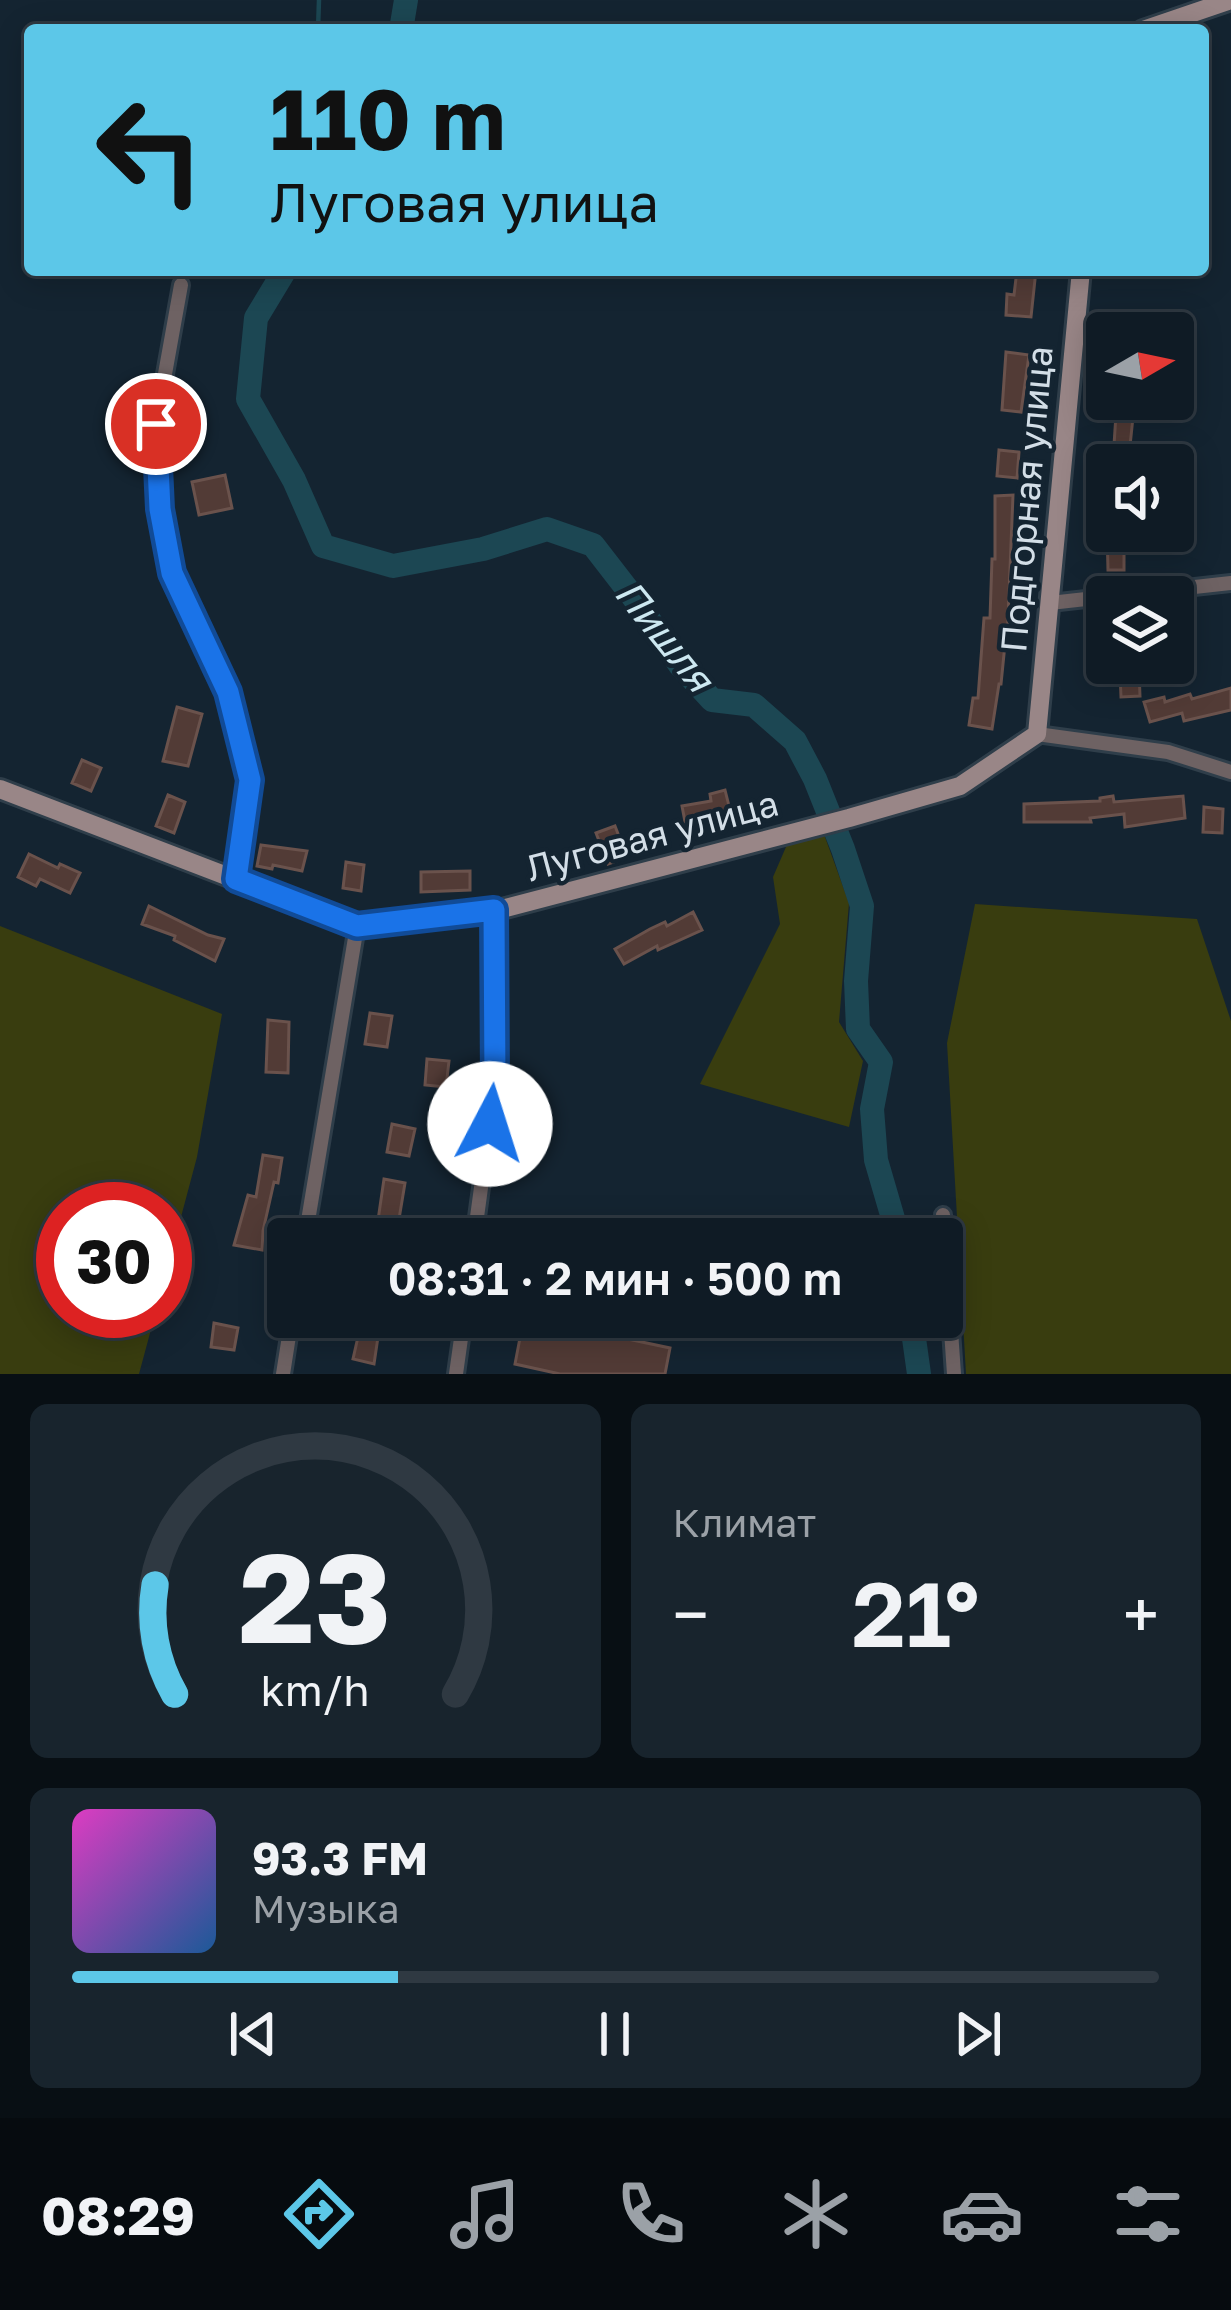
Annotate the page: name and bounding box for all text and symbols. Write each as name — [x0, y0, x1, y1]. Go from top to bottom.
text: 110 m — [270, 68, 506, 168]
icon: left — [72, 72, 228, 228]
text: Луговая улица — [270, 169, 659, 234]
north arrow — [1086, 312, 1194, 420]
map controls — [1086, 312, 1194, 684]
street label: Подгорная улица — [991, 344, 1061, 654]
pin — [105, 373, 207, 475]
icon: arrive — [123, 391, 189, 457]
button: sound — [1086, 444, 1194, 552]
water label: Пишля — [606, 570, 726, 702]
button: layers — [1086, 576, 1194, 684]
street label: Луговая улица — [521, 781, 783, 889]
position arrow — [427, 1061, 553, 1187]
speed limit sign: 30 — [36, 1182, 192, 1338]
text: 08:31 · 2 мин · 500 m — [388, 1251, 842, 1305]
text: Климат — [673, 1499, 816, 1546]
text: 23 — [239, 1521, 391, 1670]
text: 21° — [852, 1559, 980, 1667]
text: − — [673, 1574, 709, 1654]
text: + — [1123, 1574, 1159, 1654]
text: km/h — [261, 1664, 370, 1715]
text: 93.3 FM — [252, 1831, 428, 1885]
text: Музыка — [252, 1885, 400, 1932]
icon: previous — [220, 2001, 286, 2067]
icon: pause — [582, 2001, 648, 2067]
icon: next — [945, 2001, 1011, 2067]
icon: directions — [277, 2172, 361, 2256]
icon: music — [443, 2172, 527, 2256]
icon: phone — [609, 2172, 693, 2256]
icon: climate — [774, 2172, 858, 2256]
icon: car — [940, 2172, 1024, 2256]
icon: filters — [1106, 2172, 1190, 2256]
text: 08:29 — [41, 2182, 195, 2247]

